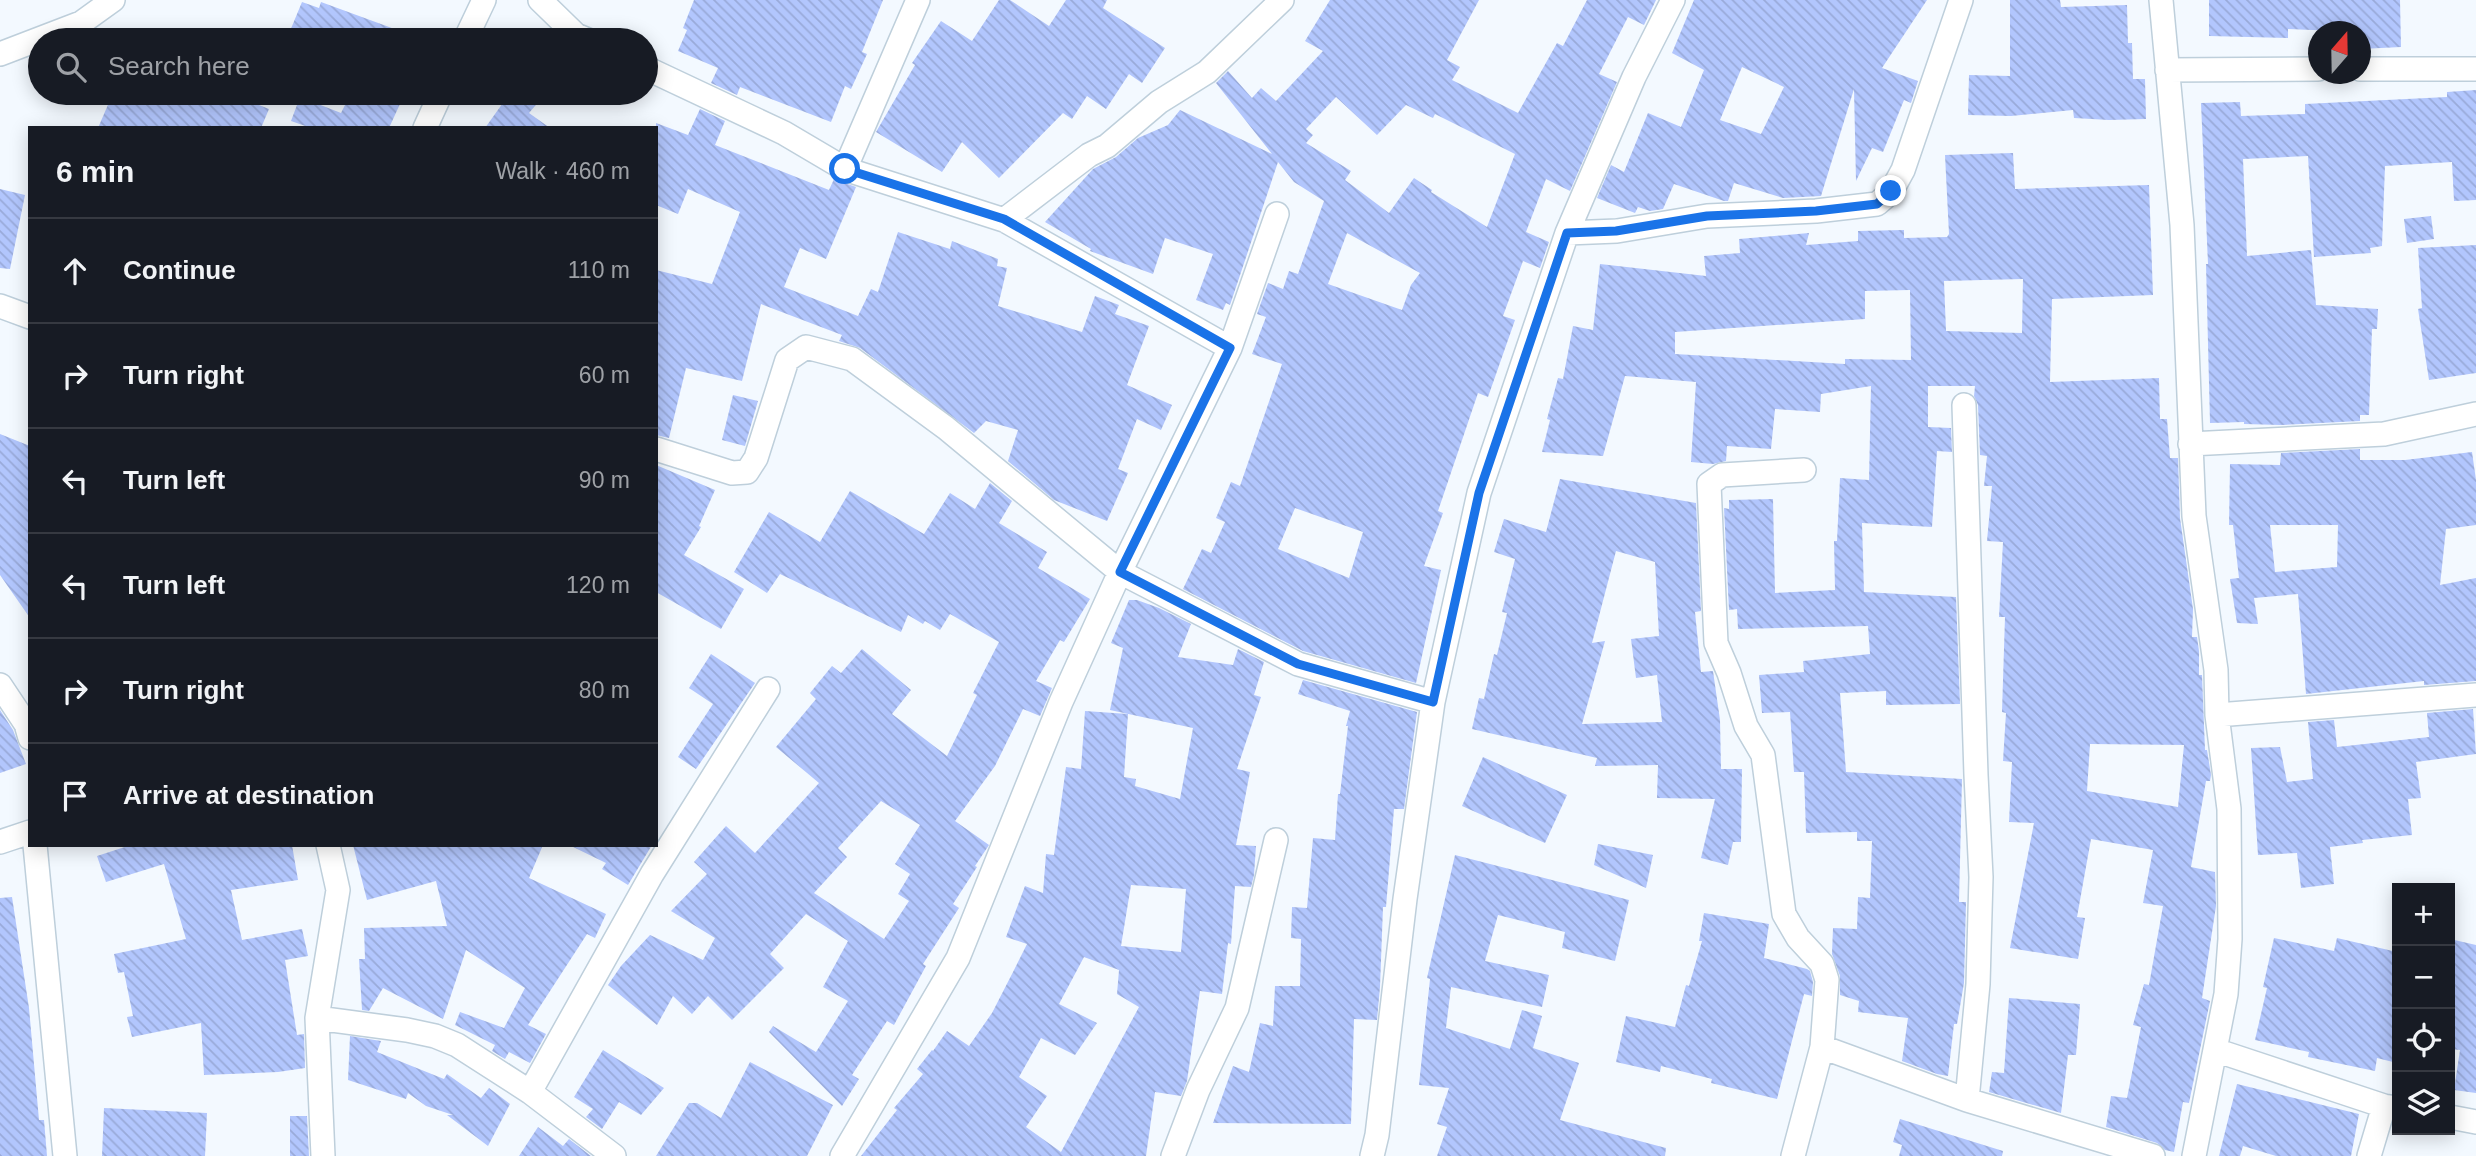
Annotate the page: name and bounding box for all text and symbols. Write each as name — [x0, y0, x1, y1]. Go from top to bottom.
north arrow — [2308, 21, 2371, 84]
search box — [28, 28, 658, 105]
icon: search — [52, 48, 90, 86]
text: Search here — [108, 51, 250, 81]
route start — [829, 153, 860, 184]
text: 6 min — [56, 155, 134, 188]
text: Walk · 460 m — [495, 158, 630, 184]
route end — [1875, 175, 1906, 206]
icon: ahead — [56, 252, 94, 290]
text: Continue — [123, 255, 236, 285]
text: 110 m — [568, 257, 630, 283]
icon: right — [56, 357, 94, 395]
text: Turn right — [123, 360, 244, 390]
text: 60 m — [579, 362, 630, 388]
icon: left — [56, 462, 94, 500]
text: Turn left — [123, 465, 225, 495]
text: 90 m — [579, 467, 630, 493]
icon: left — [56, 567, 94, 605]
text: Turn left — [123, 570, 225, 600]
text: 120 m — [566, 572, 630, 598]
icon: right — [56, 672, 94, 710]
text: Turn right — [123, 675, 244, 705]
text: 80 m — [579, 677, 630, 703]
icon: arrive — [56, 777, 94, 815]
text: Arrive at destination — [123, 780, 374, 810]
map controls — [2392, 883, 2455, 1135]
button: + — [2392, 883, 2455, 946]
button: − — [2392, 946, 2455, 1009]
button: locate — [2392, 1009, 2455, 1072]
button: layers — [2392, 1072, 2455, 1135]

